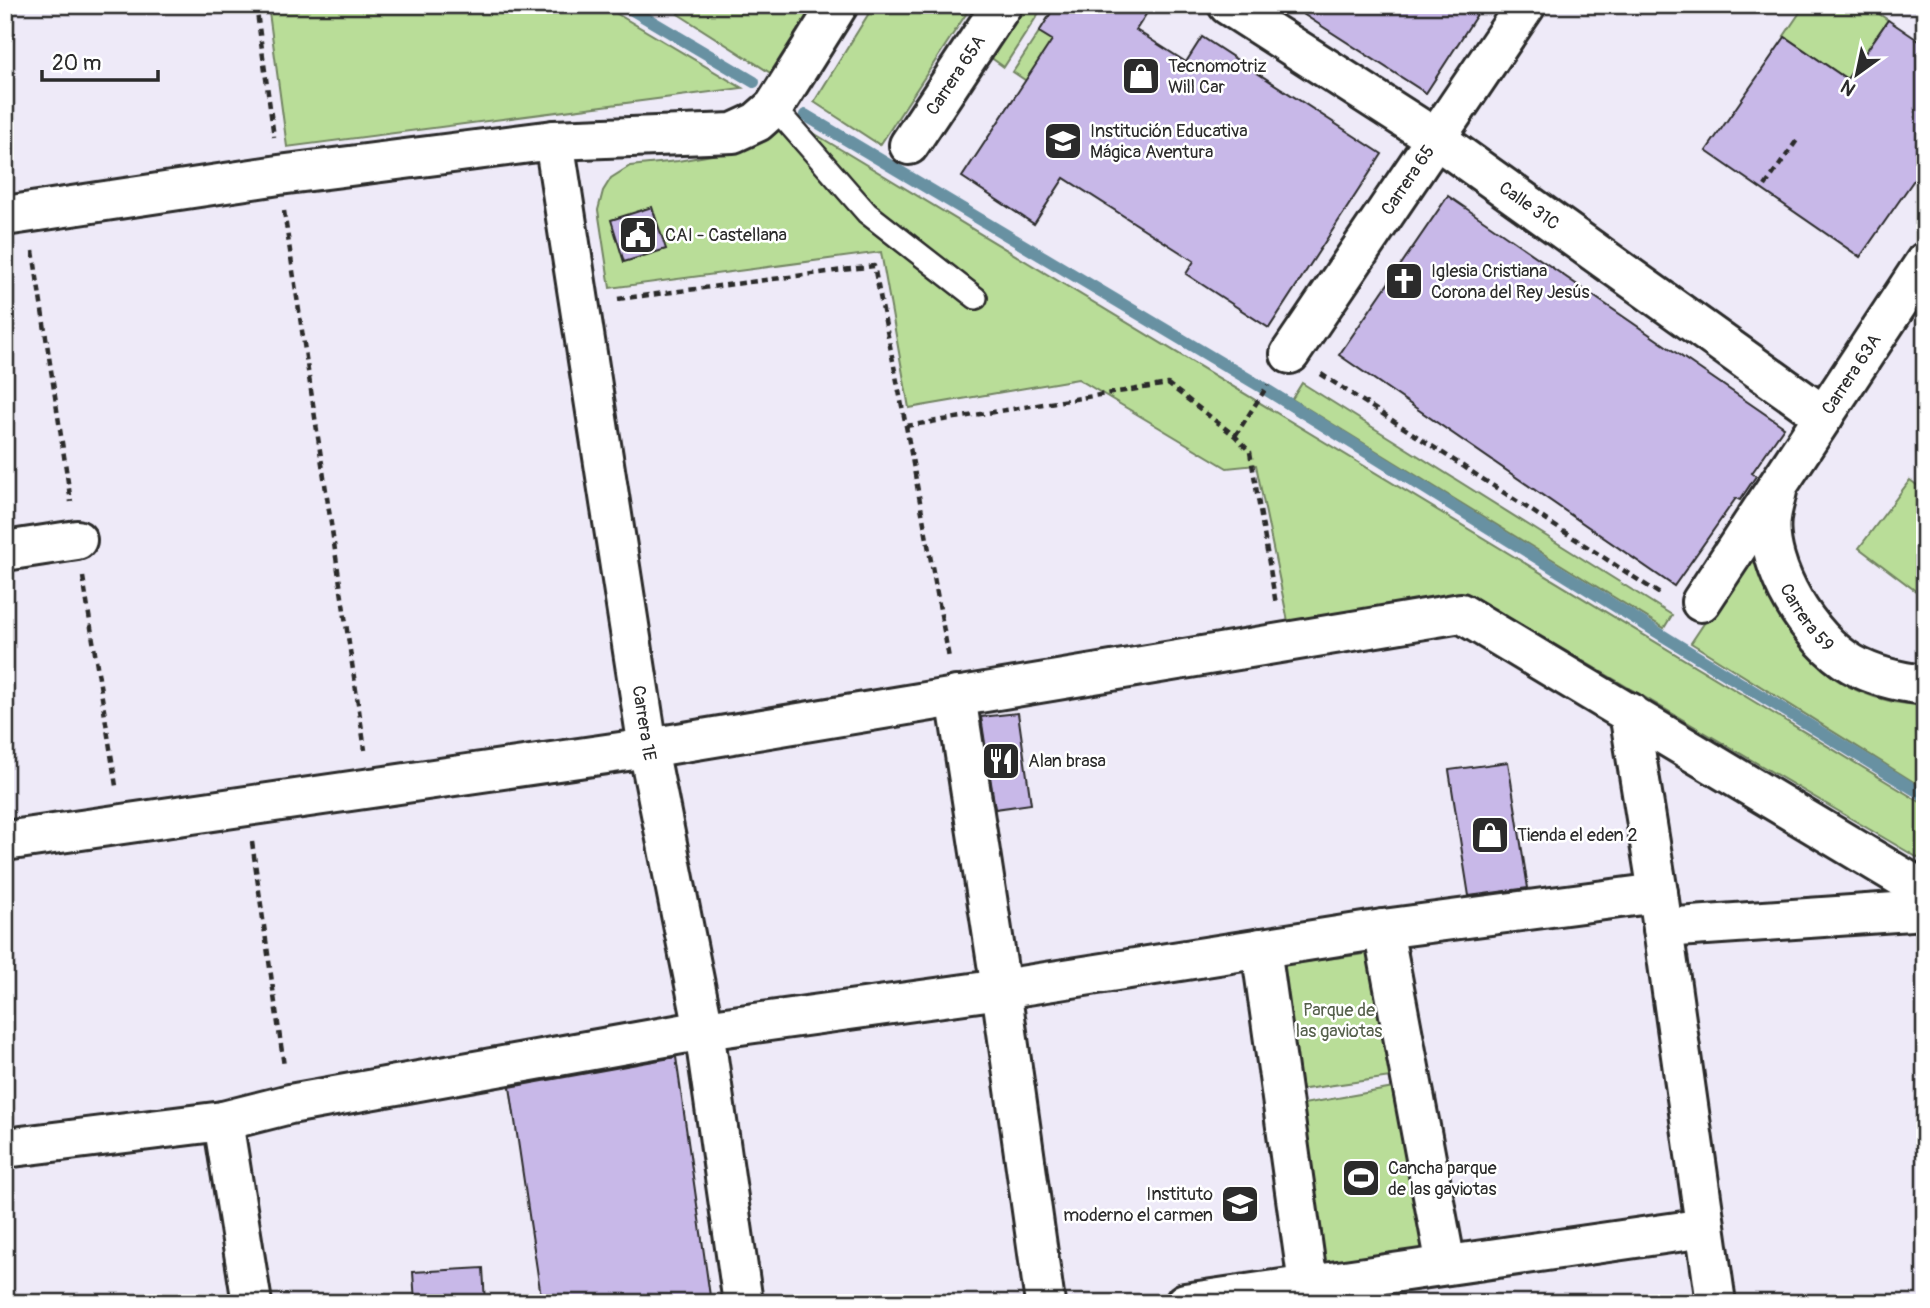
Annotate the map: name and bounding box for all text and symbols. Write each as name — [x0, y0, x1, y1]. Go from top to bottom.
street label: Carrera 65A — [921, 31, 991, 120]
scale bar — [42, 38, 158, 82]
north arrow — [1822, 38, 1892, 108]
text: 20 m — [52, 50, 101, 77]
shop icon: Tecnomotriz Will Car — [1120, 55, 1162, 97]
place label: Tecnomotriz Will Car — [1168, 55, 1267, 99]
text: N — [1836, 74, 1860, 101]
school or university icon: Institución Educativa Mágica Aventura — [1042, 120, 1084, 162]
place label: Institución Educativa Mágica Aventura — [1090, 120, 1248, 164]
street label: Carrera 65 — [1376, 141, 1440, 220]
street label: Calle 31C — [1494, 176, 1564, 235]
public building icon: CAI - Castellana — [617, 214, 659, 256]
place label: CAI - Castellana — [665, 224, 787, 247]
church icon: Iglesia Cristiana Corona del Rey Jesús — [1383, 260, 1425, 302]
place label: Iglesia Cristiana Corona del Rey Jesús — [1431, 260, 1590, 304]
street label: Carrera 63A — [1817, 329, 1887, 419]
street label: Carrera 59 — [1774, 580, 1838, 657]
street label: Carrera 1E — [626, 684, 661, 763]
restaurant icon: Alan brasa — [980, 740, 1022, 782]
place label: Alan brasa — [1028, 750, 1106, 773]
shop icon: Tienda el eden 2 — [1469, 814, 1511, 856]
place label: Tienda el eden 2 — [1517, 824, 1638, 847]
park label: Parque de las gaviotas — [1296, 999, 1382, 1043]
sports icon: Cancha parque de las gaviotas — [1340, 1157, 1382, 1199]
place label: Cancha parque de las gaviotas — [1388, 1157, 1497, 1201]
place label: Instituto moderno el carmen — [1063, 1183, 1213, 1227]
school or university icon: Instituto moderno el carmen — [1219, 1183, 1261, 1225]

